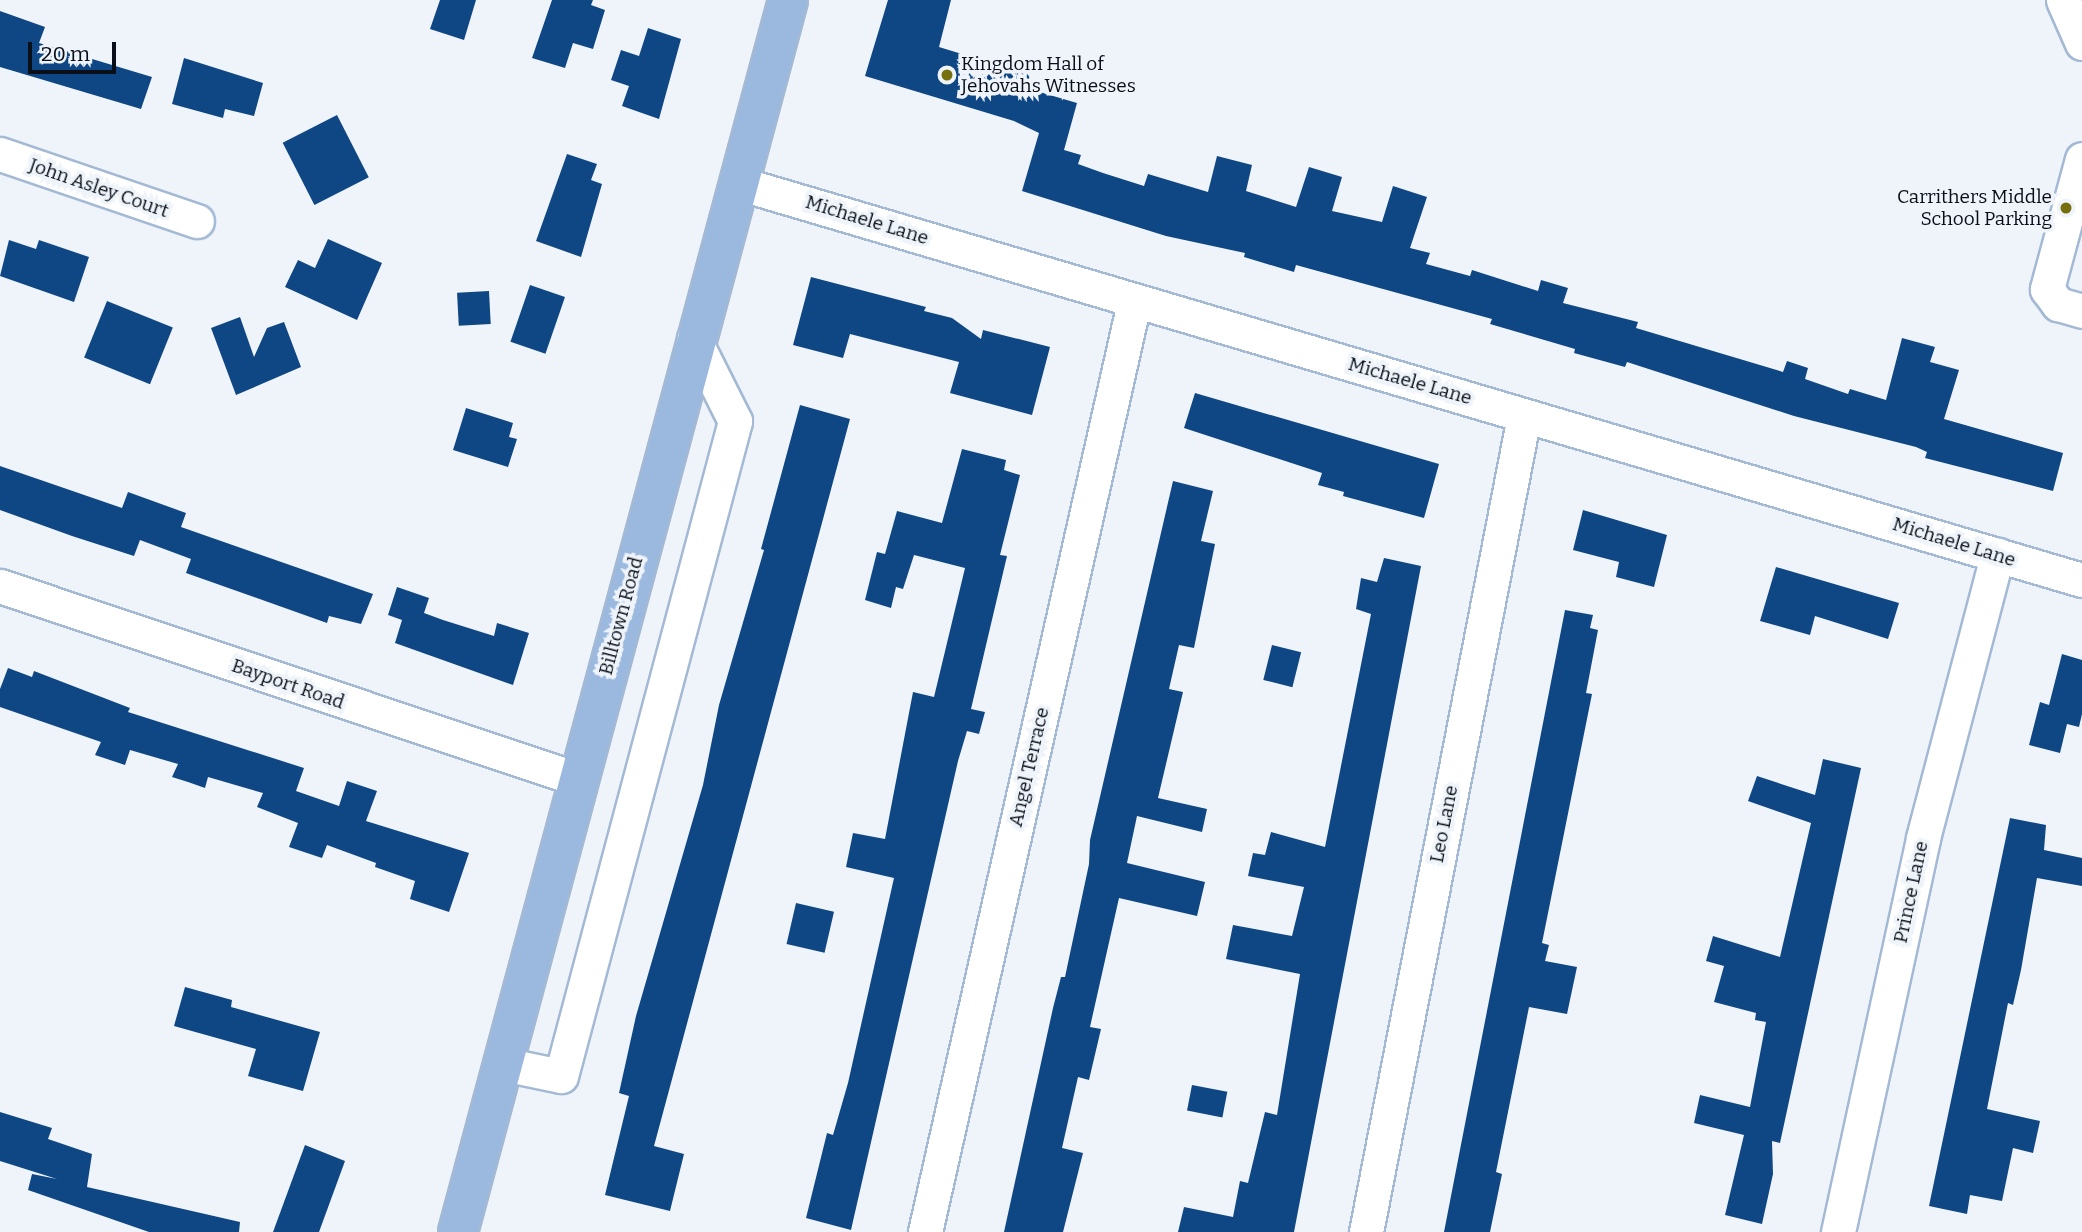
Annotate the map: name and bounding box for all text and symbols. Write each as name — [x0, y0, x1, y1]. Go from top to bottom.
scale bar — [32, 28, 119, 72]
text: 20 m — [41, 41, 90, 67]
place label: Kingdom Hall of Jehovahs Witnesses — [961, 53, 1136, 97]
marker: Kingdom Hall of Jehovahs Witnesses — [939, 67, 955, 83]
street label: John Asley Court — [26, 153, 172, 223]
place label: Carrithers Middle School Parking — [1897, 186, 2052, 230]
street label: Michaele Lane — [803, 190, 931, 250]
marker: Carrithers Middle School Parking — [2058, 200, 2074, 216]
street label: Michaele Lane — [1346, 352, 1474, 410]
street label: Michaele Lane — [1890, 512, 2018, 572]
street label: Billtown Road — [594, 554, 648, 678]
street label: Bayport Road — [229, 654, 347, 714]
street label: Angel Terrace — [1004, 705, 1054, 829]
street label: Leo Lane — [1425, 783, 1463, 865]
street label: Prince Lane — [1889, 839, 1933, 945]

